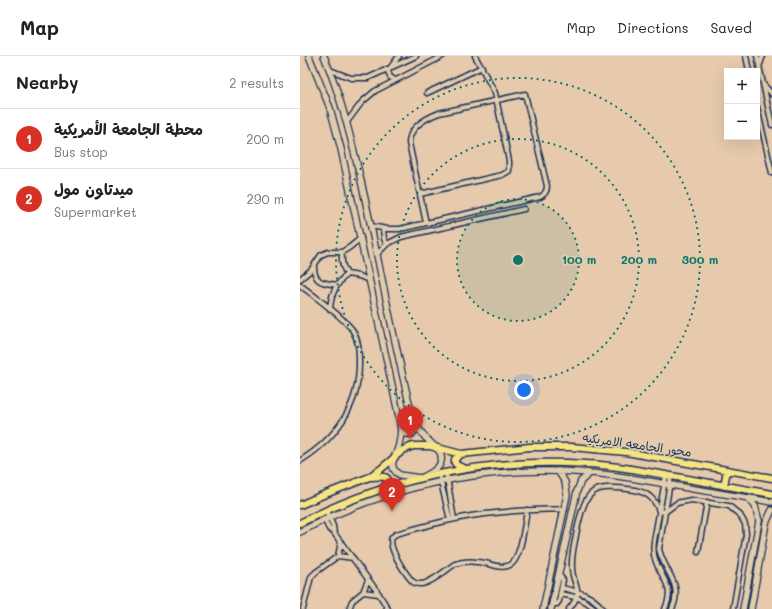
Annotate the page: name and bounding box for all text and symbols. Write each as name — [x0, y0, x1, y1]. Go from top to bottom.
text: Map — [20, 15, 59, 40]
text: Map — [567, 18, 595, 37]
text: Directions — [617, 18, 688, 37]
text: Saved — [710, 18, 752, 37]
map controls — [724, 68, 760, 140]
button: + — [724, 68, 760, 104]
text: Nearby — [16, 71, 78, 93]
text: 2 results — [229, 74, 284, 91]
button: − — [724, 104, 760, 140]
text: محطة الجامعة الأمريكية — [54, 119, 203, 139]
text: 1 — [26, 130, 32, 147]
text: 200 m — [246, 130, 284, 147]
text: Bus stop — [54, 143, 107, 160]
text: ميدتاون مول — [54, 179, 133, 199]
text: 2 — [25, 190, 33, 207]
text: 290 m — [247, 190, 284, 207]
text: Supermarket — [54, 203, 137, 220]
text: 100 m — [562, 251, 596, 267]
text: 200 m — [621, 251, 657, 267]
text: 300 m — [682, 251, 718, 267]
centre of rings — [511, 253, 525, 267]
your location — [514, 380, 534, 400]
pin: 1 — [397, 406, 423, 439]
street label: محور الجامعه الامريكيه — [581, 428, 693, 461]
pin: 2 — [379, 478, 405, 511]

